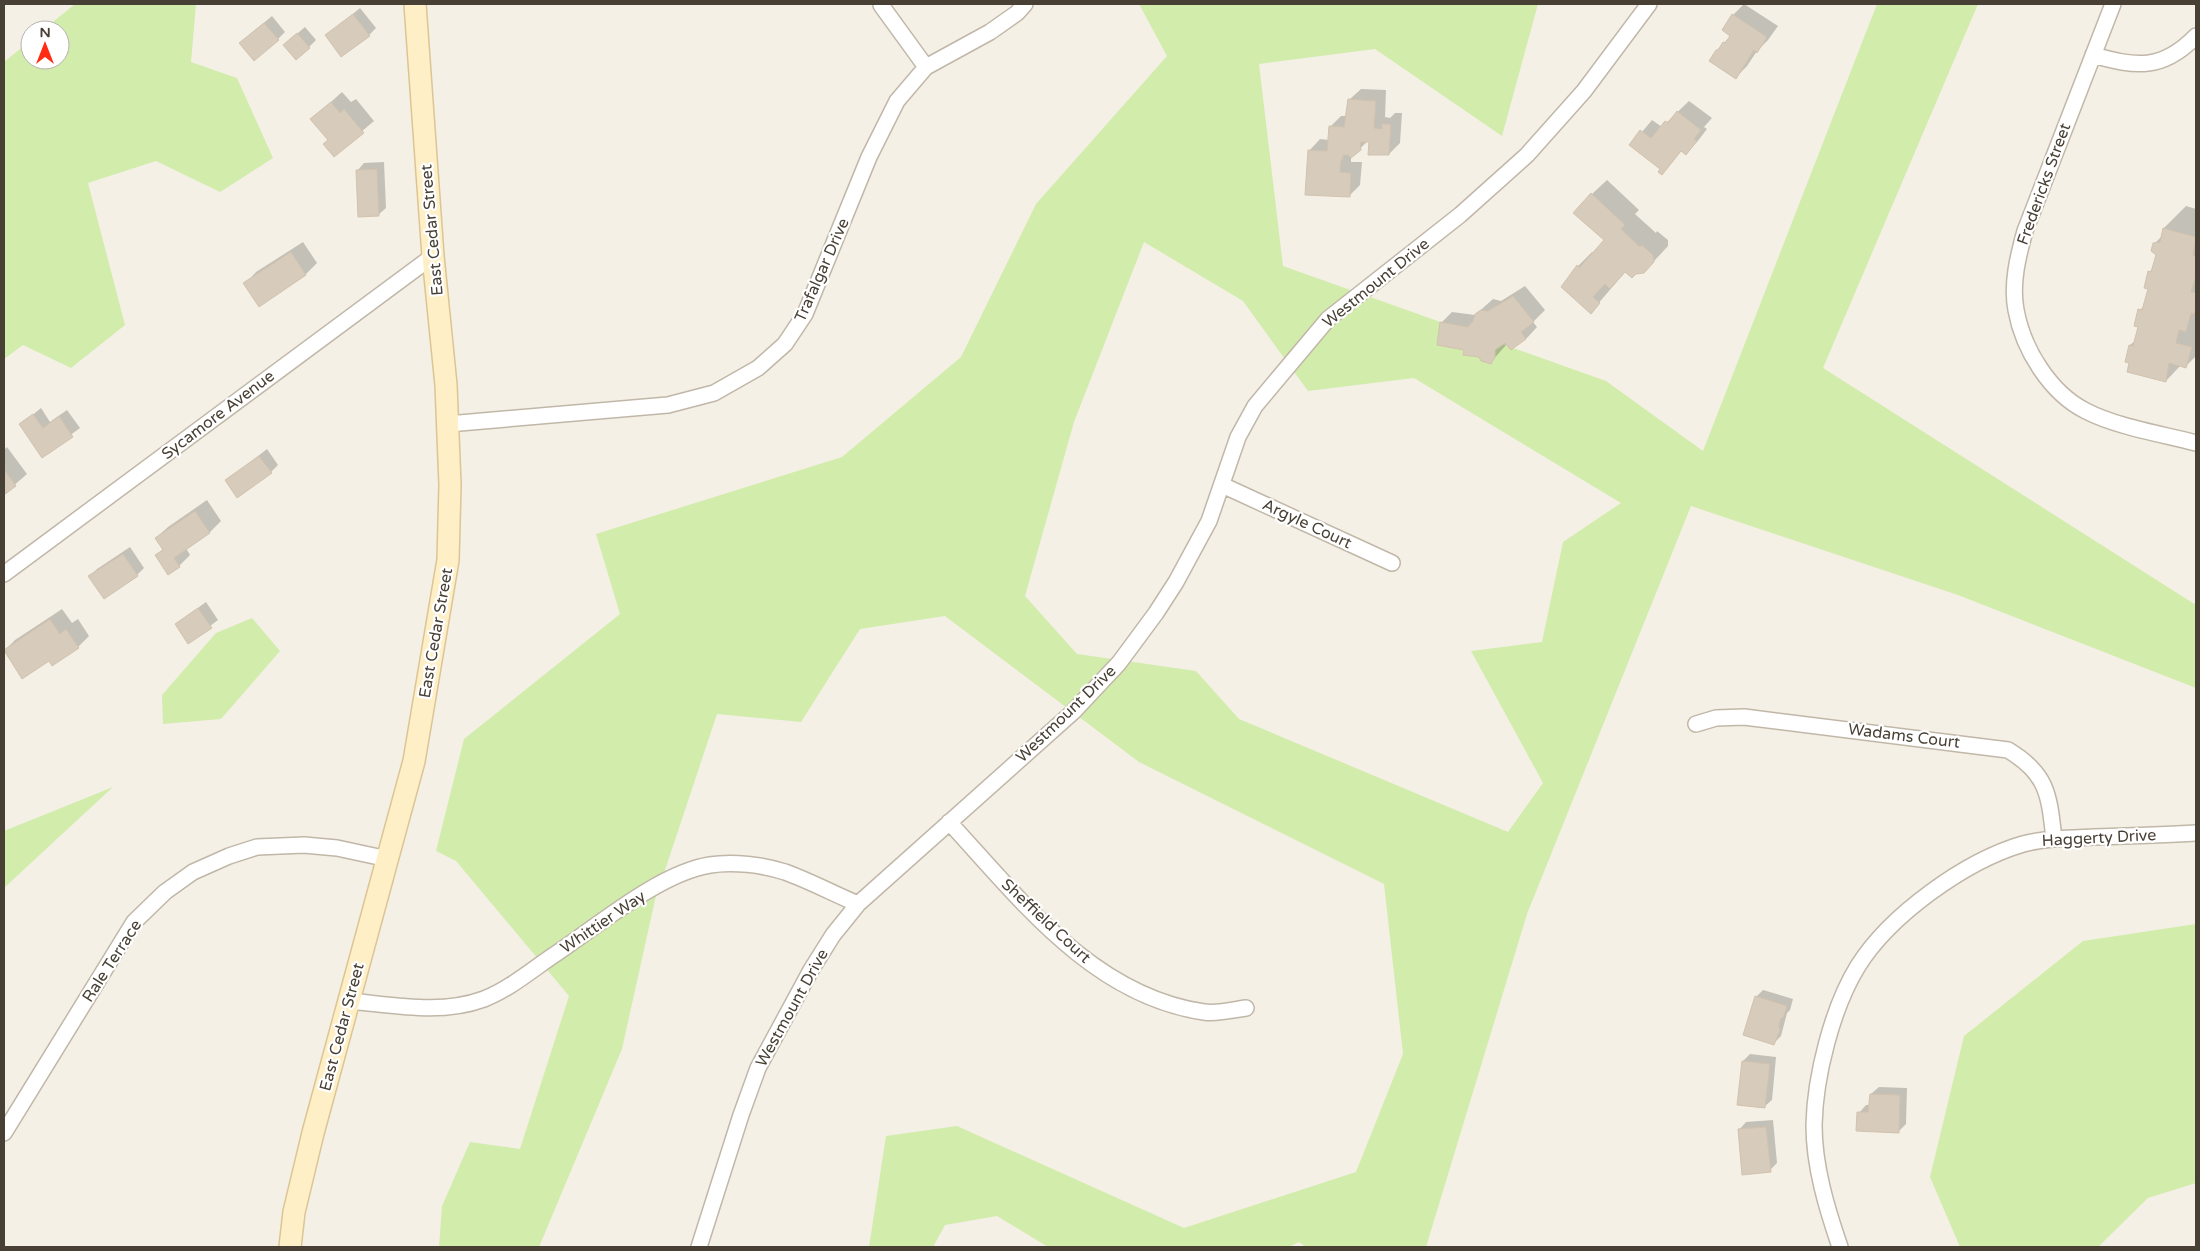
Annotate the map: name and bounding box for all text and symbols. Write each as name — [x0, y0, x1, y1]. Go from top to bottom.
north arrow — [20, 20, 70, 70]
text: N — [39, 24, 51, 41]
street label: Fredericks Street — [2013, 120, 2075, 248]
street label: East Cedar Street — [416, 163, 448, 297]
street label: Trafalgar Drive — [790, 215, 854, 325]
street label: Westmount Drive — [1319, 234, 1433, 332]
street label: Sycamore Avenue — [158, 366, 278, 464]
street label: Argyle Court — [1259, 495, 1355, 553]
street label: East Cedar Street — [415, 566, 457, 700]
street label: Westmount Drive — [1012, 661, 1120, 767]
street label: Wadams Court — [1847, 719, 1961, 753]
street label: Haggerty Drive — [2041, 825, 2157, 851]
street label: Sheffield Court — [997, 875, 1095, 967]
street label: Whittier Way — [557, 886, 650, 958]
street label: Rale Terrace — [78, 916, 146, 1006]
street label: Westmount Drive — [751, 946, 833, 1070]
street label: East Cedar Street — [315, 961, 369, 1093]

